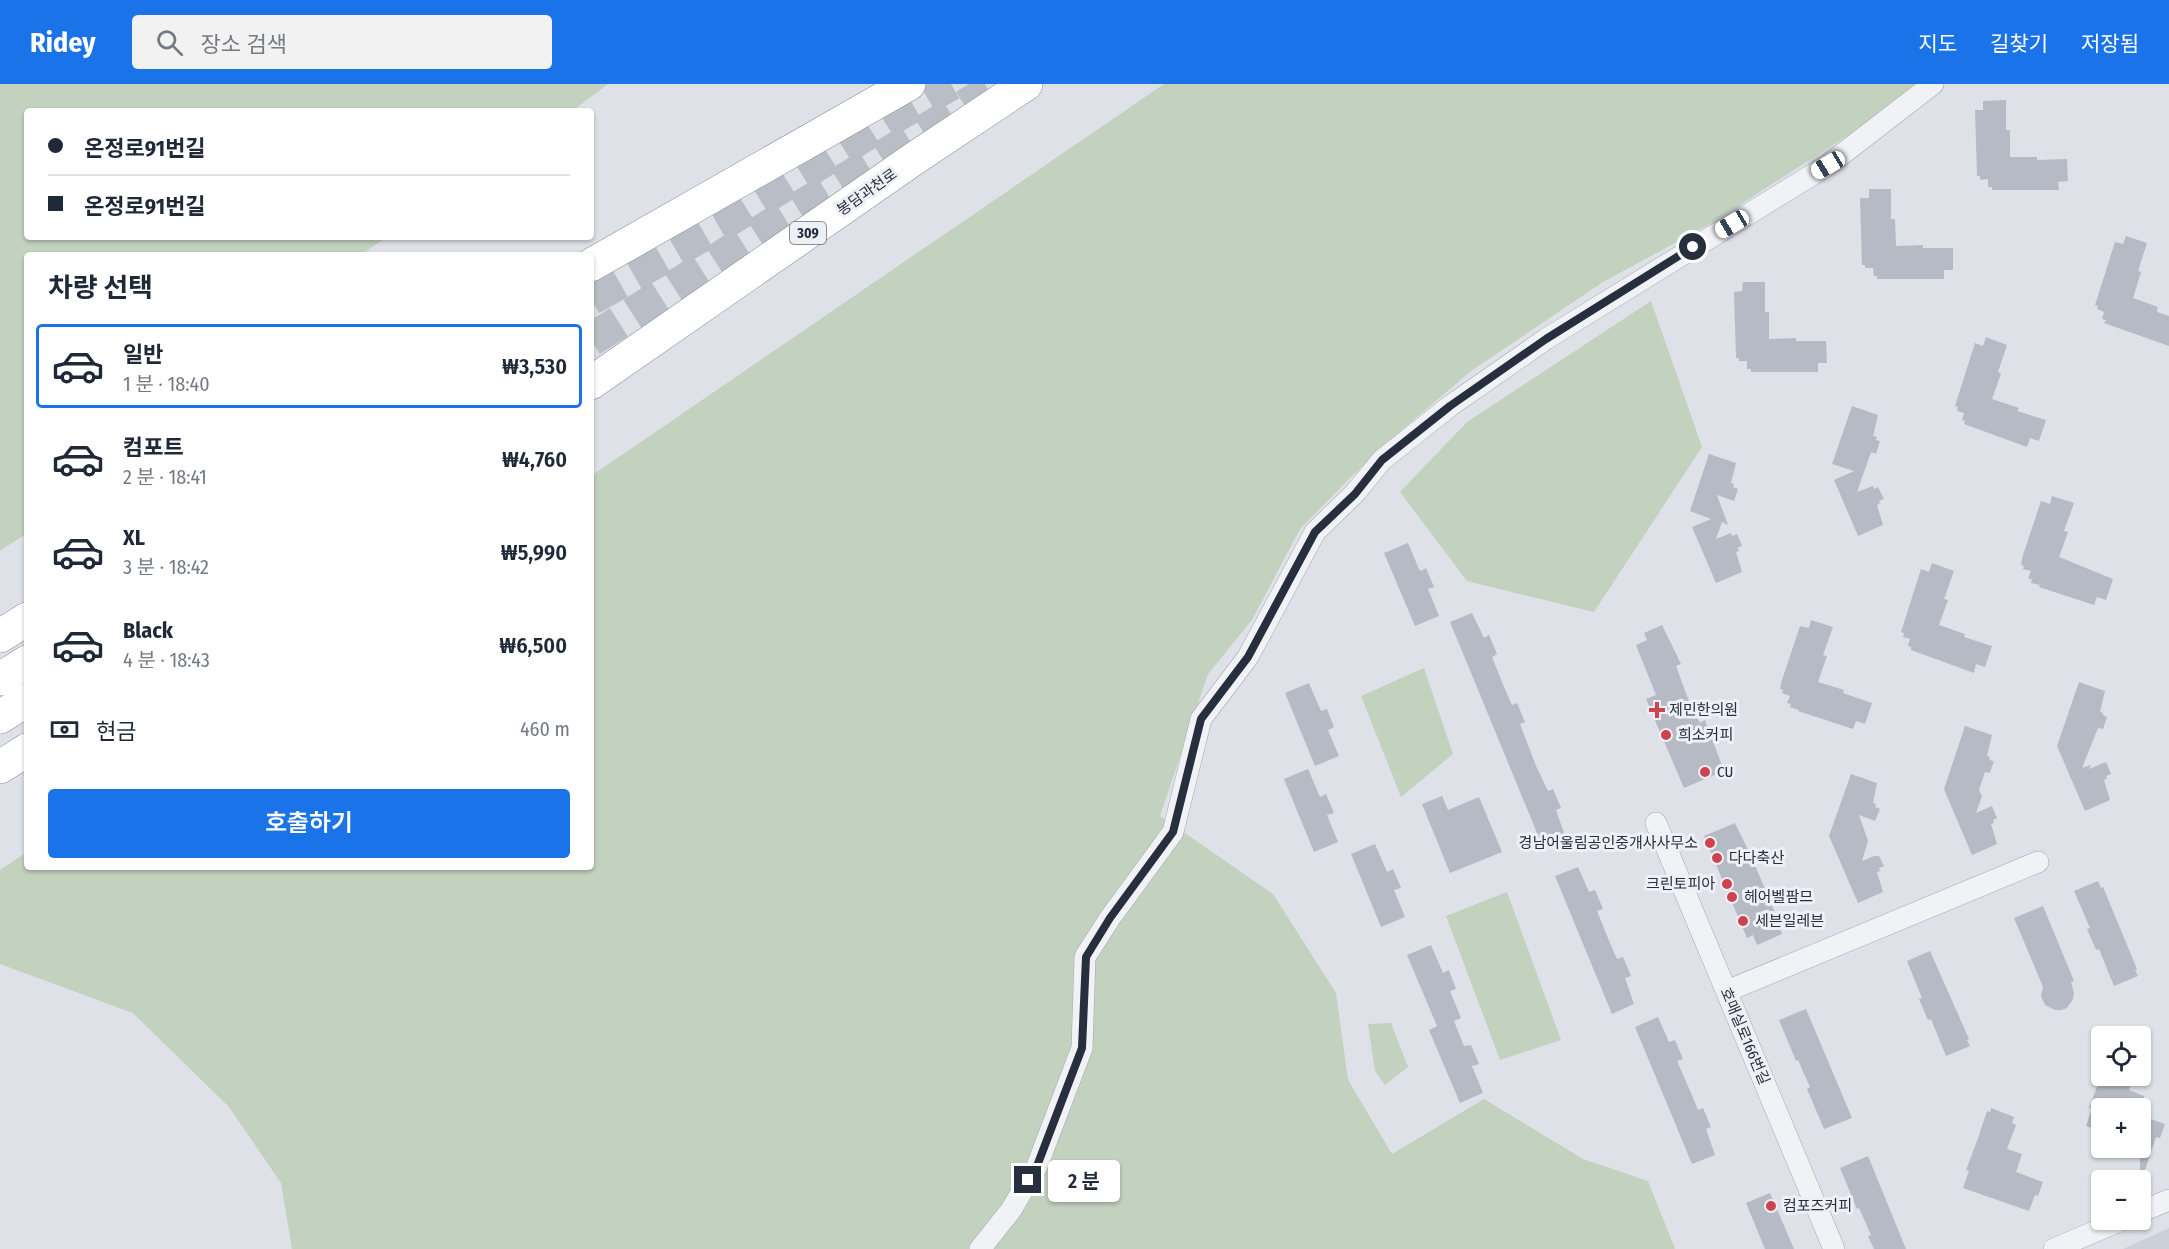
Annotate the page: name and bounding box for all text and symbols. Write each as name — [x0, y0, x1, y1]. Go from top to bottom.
search box — [132, 15, 552, 69]
text: Ridey — [30, 26, 96, 59]
icon: search — [153, 26, 186, 59]
text: 장소 검색 — [201, 31, 287, 58]
text: 지도 — [1918, 31, 1957, 57]
text: 길찾기 — [1990, 31, 2048, 57]
text: 저장됨 — [2081, 31, 2139, 57]
text: 온정로91번길 — [84, 135, 206, 162]
car — [1808, 148, 1848, 182]
street label: 봉담과천로 — [834, 165, 900, 219]
text: 온정로91번길 — [84, 193, 206, 220]
car — [1712, 207, 1752, 241]
road number: 309 — [790, 222, 826, 244]
route start — [1679, 233, 1706, 260]
text: 차량 선택 — [48, 272, 153, 304]
icon: car — [51, 339, 105, 393]
text: 일반 — [123, 341, 163, 368]
text: ₩3,530 — [502, 353, 567, 380]
text: 1 분 · 18:40 — [123, 372, 210, 396]
icon: car — [51, 432, 105, 486]
text: 컴포트 — [123, 434, 184, 461]
text: ₩4,760 — [502, 446, 567, 473]
text: 2 분 · 18:41 — [123, 465, 207, 489]
text: XL — [123, 524, 145, 551]
icon: car — [51, 525, 105, 579]
text: ₩5,990 — [501, 539, 567, 566]
text: 3 분 · 18:42 — [123, 555, 209, 579]
text: Black — [123, 617, 173, 644]
icon: car — [51, 618, 105, 672]
text: ₩6,500 — [499, 632, 567, 659]
text: 4 분 · 18:43 — [123, 648, 210, 672]
place label: 제민한의원 — [1669, 701, 1738, 719]
marker: 제민한의원 — [1650, 703, 1664, 717]
icon: cash — [48, 713, 81, 746]
text: 460 m — [520, 717, 570, 741]
text: 현금 — [96, 718, 136, 745]
place label: 희소커피 — [1678, 726, 1733, 744]
marker: 희소커피 — [1659, 728, 1673, 742]
place label: CU — [1717, 763, 1733, 781]
marker: CU — [1698, 765, 1712, 779]
button: 호출하기 — [48, 789, 570, 858]
place label: 경남어울림공인중개사사무소 — [1519, 834, 1698, 852]
marker: 경남어울림공인중개사사무소 — [1703, 836, 1717, 850]
place label: 다다축산 — [1729, 849, 1784, 867]
marker: 다다축산 — [1710, 851, 1724, 865]
place label: 크린토피아 — [1646, 875, 1715, 893]
marker: 크린토피아 — [1720, 877, 1734, 891]
place label: 헤어벨팜므 — [1744, 888, 1813, 906]
marker: 헤어벨팜므 — [1725, 890, 1739, 904]
place label: 세븐일레븐 — [1755, 912, 1824, 930]
marker: 세븐일레븐 — [1736, 914, 1750, 928]
street label: 호매실로166번길 — [1716, 985, 1774, 1087]
map controls — [2091, 1026, 2151, 1230]
button: locate — [2091, 1026, 2151, 1086]
button: + — [2091, 1098, 2151, 1158]
callout: 2 분 — [1049, 1159, 1121, 1201]
route end — [1014, 1166, 1041, 1193]
text: 2 분 — [1068, 1169, 1100, 1193]
button: − — [2091, 1170, 2151, 1230]
place label: 컴포즈커피 — [1783, 1197, 1852, 1215]
marker: 컴포즈커피 — [1764, 1199, 1778, 1213]

